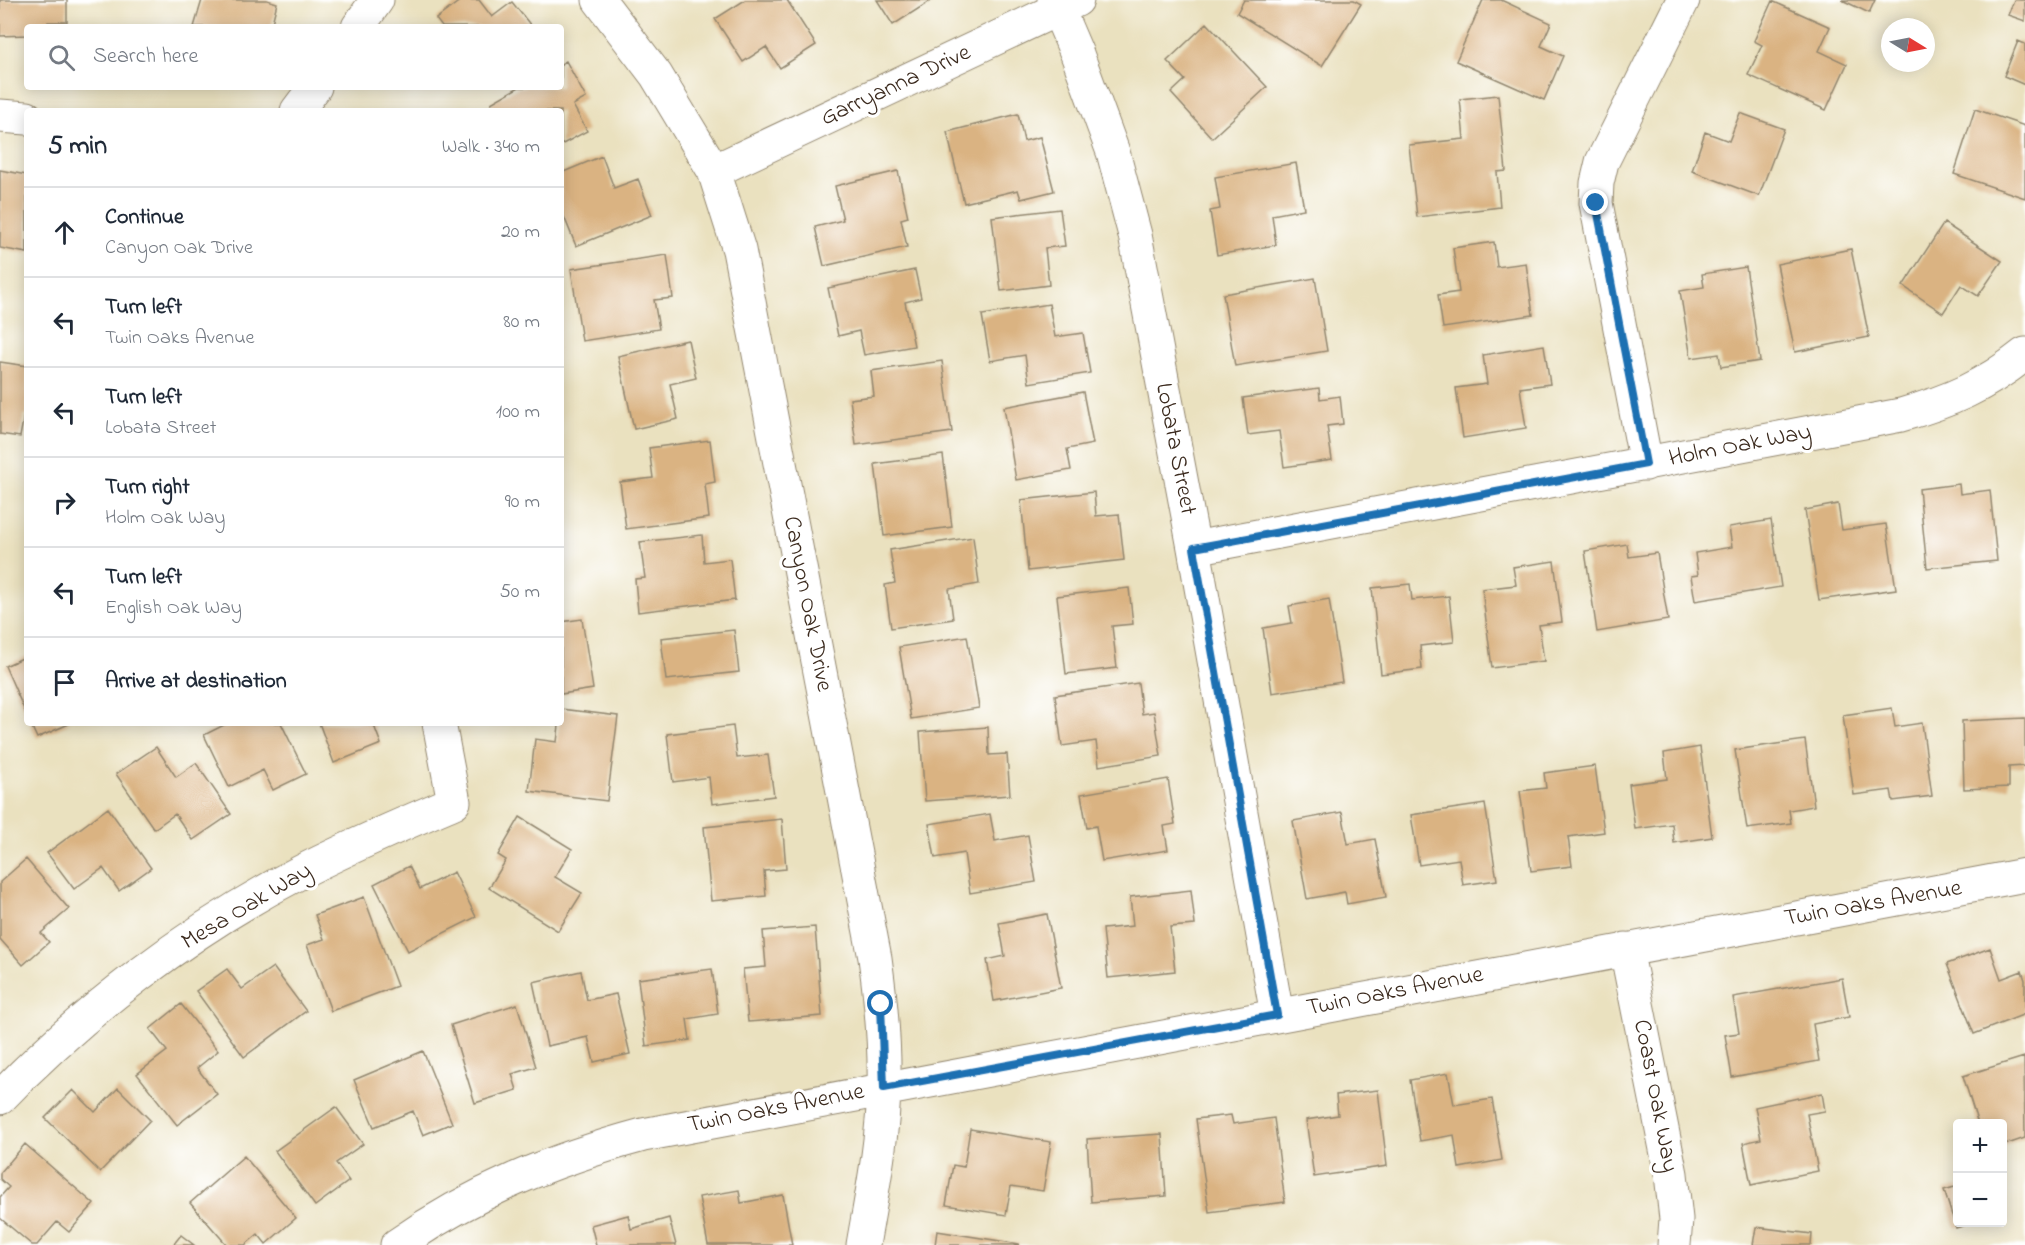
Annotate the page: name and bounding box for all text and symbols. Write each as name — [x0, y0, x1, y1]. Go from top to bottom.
north arrow — [1881, 18, 1935, 72]
search box — [24, 24, 564, 90]
street label: Garryanna Drive — [815, 36, 977, 137]
icon: search — [45, 41, 78, 74]
text: Search here — [93, 41, 198, 73]
text: 5 min — [48, 128, 107, 166]
text: Walk · 340 m — [442, 133, 540, 162]
route end — [1582, 189, 1608, 215]
text: Continue — [105, 202, 184, 234]
icon: ahead — [48, 216, 81, 249]
text: 20 m — [501, 218, 540, 247]
text: Canyon Oak Drive — [105, 234, 253, 263]
text: Turn left — [105, 292, 182, 324]
icon: left — [48, 306, 81, 339]
text: 80 m — [503, 308, 540, 337]
text: Twin Oaks Avenue — [105, 324, 255, 353]
street label: Lobata Street — [1145, 380, 1205, 518]
text: Turn left — [105, 382, 182, 414]
icon: left — [48, 396, 81, 429]
text: 100 m — [496, 398, 540, 427]
text: Lobata Street — [105, 414, 216, 443]
street label: Holm Oak Way — [1666, 415, 1814, 478]
text: Turn right — [105, 472, 190, 504]
icon: right — [48, 486, 81, 519]
text: 90 m — [505, 488, 540, 517]
text: Holm Oak Way — [105, 504, 225, 533]
street label: Canyon Oak Drive — [772, 513, 841, 695]
text: Turn left — [105, 562, 182, 594]
icon: left — [48, 576, 81, 609]
text: 50 m — [499, 578, 540, 607]
text: English Oak Way — [105, 594, 242, 623]
icon: arrive — [48, 666, 81, 699]
text: Arrive at destination — [105, 666, 287, 698]
street label: Mesa Oak Way — [175, 854, 319, 961]
street label: Twin Oaks Avenue — [1782, 871, 1965, 937]
street label: Twin Oaks Avenue — [1304, 958, 1487, 1026]
route start — [867, 990, 893, 1016]
street label: Coast Oak Way — [1622, 1017, 1687, 1176]
street label: Twin Oaks Avenue — [685, 1075, 868, 1143]
map controls — [1953, 1119, 2007, 1227]
button: + — [1953, 1119, 2007, 1173]
button: − — [1953, 1173, 2007, 1227]

